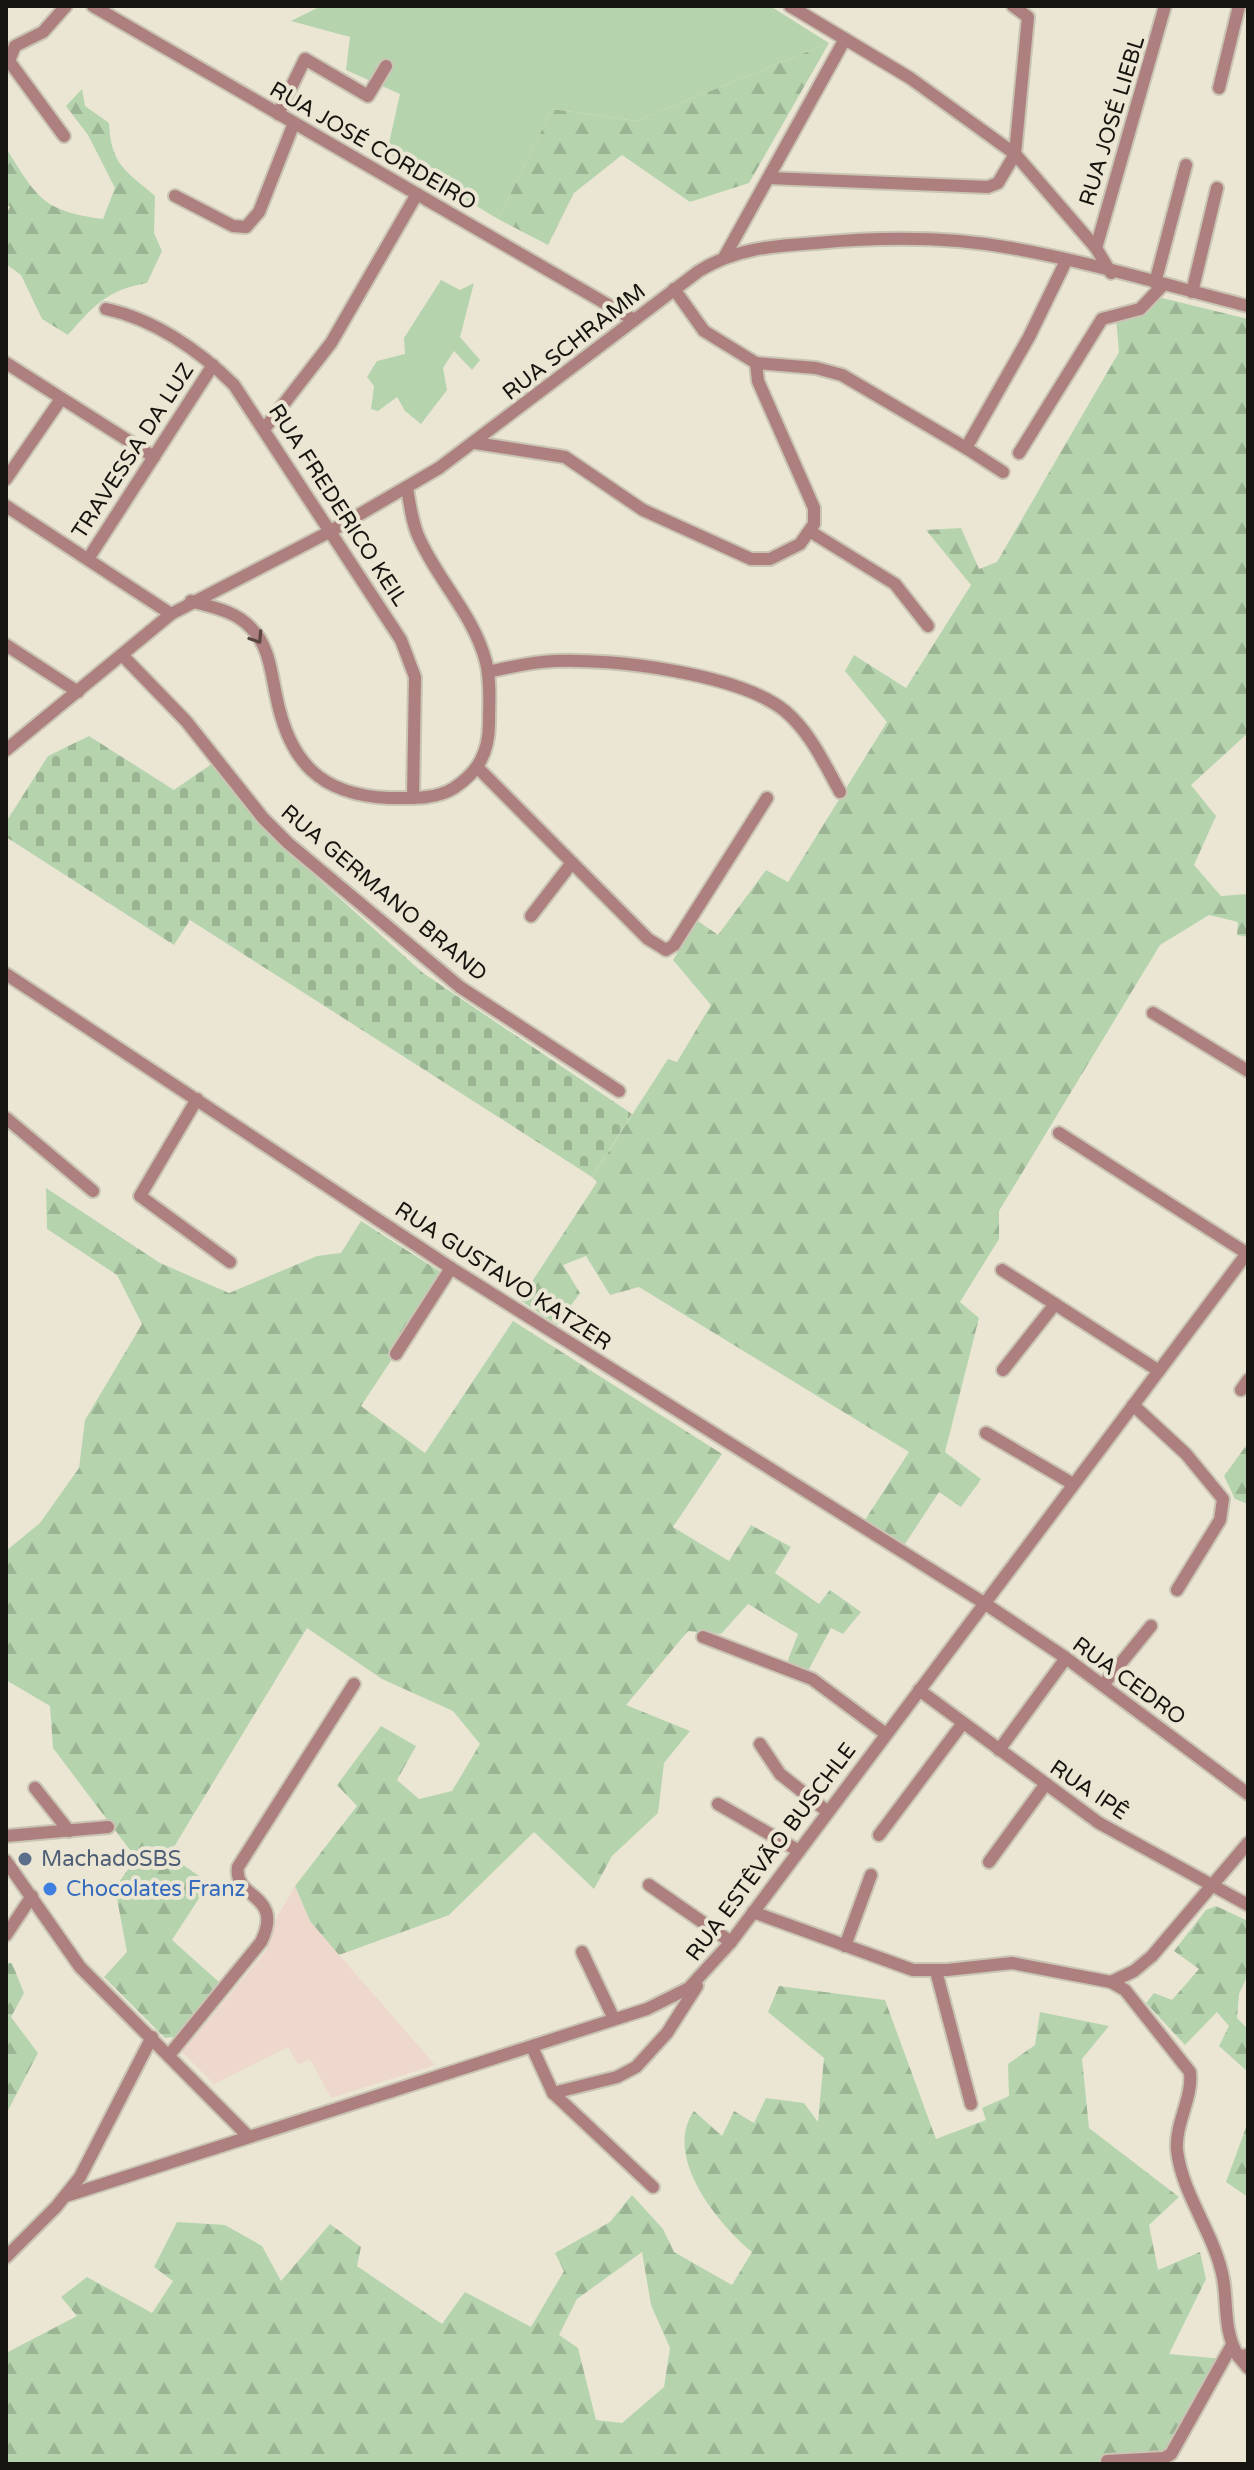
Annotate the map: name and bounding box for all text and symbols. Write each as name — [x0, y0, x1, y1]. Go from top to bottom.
street label: RUA JOSÉ LIEBL — [1073, 32, 1150, 209]
street label: RUA JOSÉ CORDEIRO — [265, 75, 481, 216]
street label: RUA SCHRAMM — [497, 278, 651, 406]
street label: TRAVESSA DA LUZ — [66, 358, 200, 544]
street label: RUA FREDERICO KEIL — [263, 399, 413, 611]
one-way arrow — [247, 629, 262, 643]
street label: RUA GERMANO BRAND — [276, 799, 492, 987]
street label: RUA GUSTAVO KATZER — [390, 1196, 616, 1356]
street label: RUA CEDRO — [1067, 1631, 1191, 1731]
street label: RUA ESTÊVÃO BUSCHLE — [680, 1737, 862, 1966]
street label: RUA IPÊ — [1045, 1753, 1134, 1826]
place label: MachadoSBS — [41, 1846, 181, 1872]
marker: MachadoSBS — [16, 1850, 34, 1868]
place label: Chocolates Franz — [66, 1876, 246, 1902]
marker: Chocolates Franz — [41, 1880, 59, 1898]

